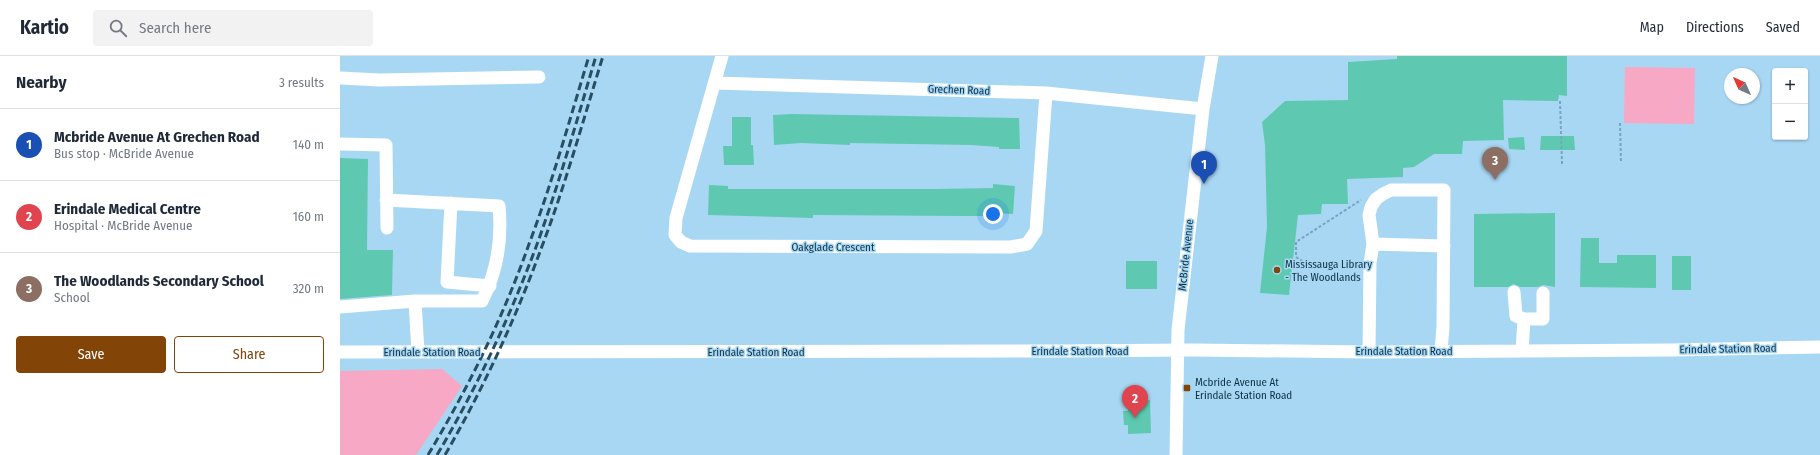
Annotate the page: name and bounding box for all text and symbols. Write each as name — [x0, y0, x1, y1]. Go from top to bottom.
search box — [93, 10, 373, 46]
text: Kartio — [20, 16, 69, 39]
icon: search — [107, 17, 129, 39]
text: Search here — [139, 19, 211, 37]
text: Map — [1640, 19, 1664, 36]
text: Directions — [1686, 19, 1744, 36]
text: Saved — [1766, 19, 1800, 36]
north arrow — [1724, 68, 1760, 104]
map controls — [1772, 68, 1808, 140]
button: + — [1772, 68, 1808, 104]
text: Nearby — [16, 72, 67, 93]
text: 3 results — [279, 75, 324, 90]
street label: Grechen Road — [928, 82, 990, 98]
button: − — [1772, 104, 1808, 140]
text: Mcbride Avenue At Grechen Road — [54, 128, 260, 146]
text: 1 — [26, 137, 32, 152]
text: 140 m — [293, 137, 324, 152]
text: Bus stop · McBride Avenue — [54, 146, 194, 161]
pin: 3 — [1482, 147, 1508, 180]
pin: 1 — [1191, 151, 1217, 184]
text: Erindale Medical Centre — [54, 200, 201, 218]
your location — [983, 204, 1003, 224]
text: 2 — [26, 209, 32, 224]
text: 160 m — [293, 209, 324, 224]
text: Hospital · McBride Avenue — [54, 218, 192, 233]
street label: McBride Avenue — [1176, 218, 1196, 292]
street label: Oakglade Crescent — [792, 241, 875, 254]
place label: Mississauga Library - The Woodlands — [1285, 258, 1372, 284]
marker: Mississauga Library - The Woodlands — [1272, 265, 1282, 275]
text: The Woodlands Secondary School — [54, 272, 264, 290]
text: 3 — [26, 281, 32, 296]
text: 320 m — [293, 281, 324, 296]
text: School — [54, 290, 90, 305]
button: Save — [16, 336, 166, 373]
button: Share — [174, 336, 324, 373]
street label: Erindale Station Road — [1679, 342, 1777, 356]
street label: Erindale Station Road — [1031, 345, 1129, 358]
street label: Erindale Station Road — [1355, 345, 1453, 358]
street label: Erindale Station Road — [383, 346, 481, 359]
street label: Erindale Station Road — [707, 346, 805, 359]
place label: Mcbride Avenue At Erindale Station Road — [1195, 376, 1292, 402]
marker: Mcbride Avenue At Erindale Station Road — [1182, 383, 1192, 393]
pin: 2 — [1122, 385, 1148, 418]

